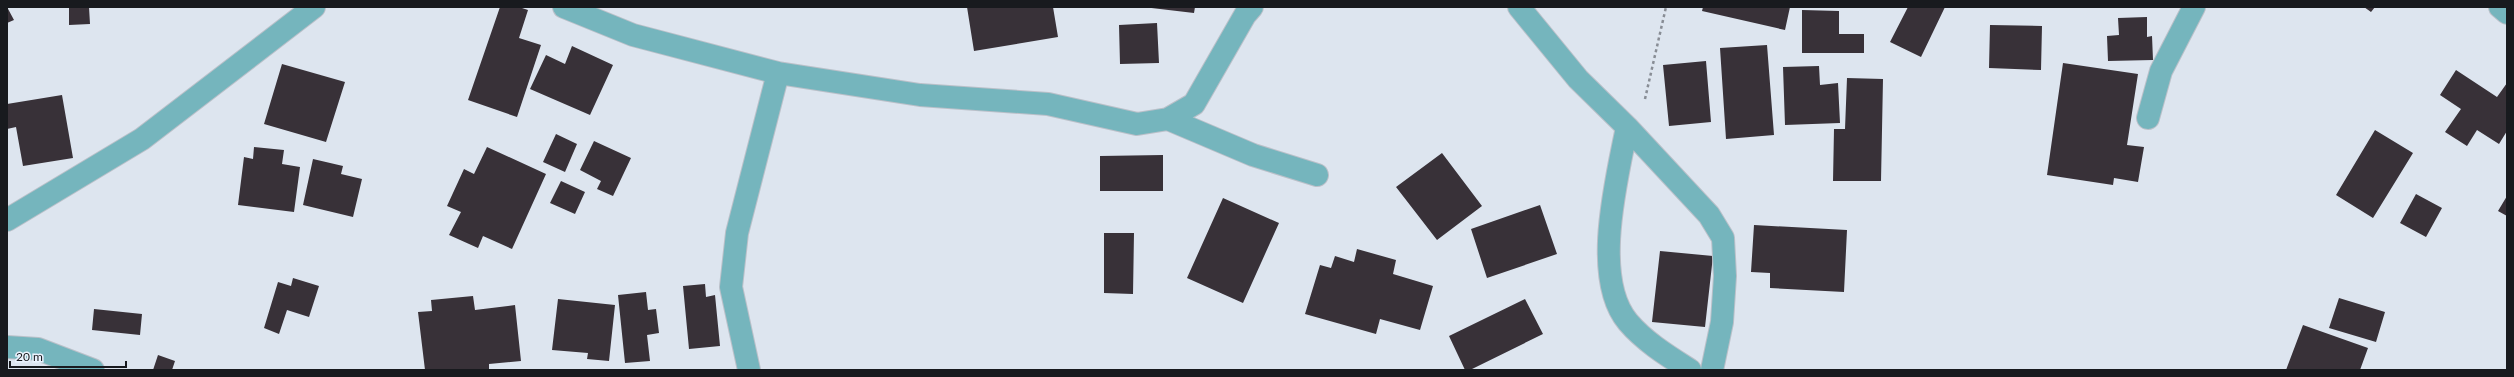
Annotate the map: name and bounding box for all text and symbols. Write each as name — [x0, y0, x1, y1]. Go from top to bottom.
scale bar — [10, 343, 126, 369]
text: 20 m — [16, 349, 43, 364]

